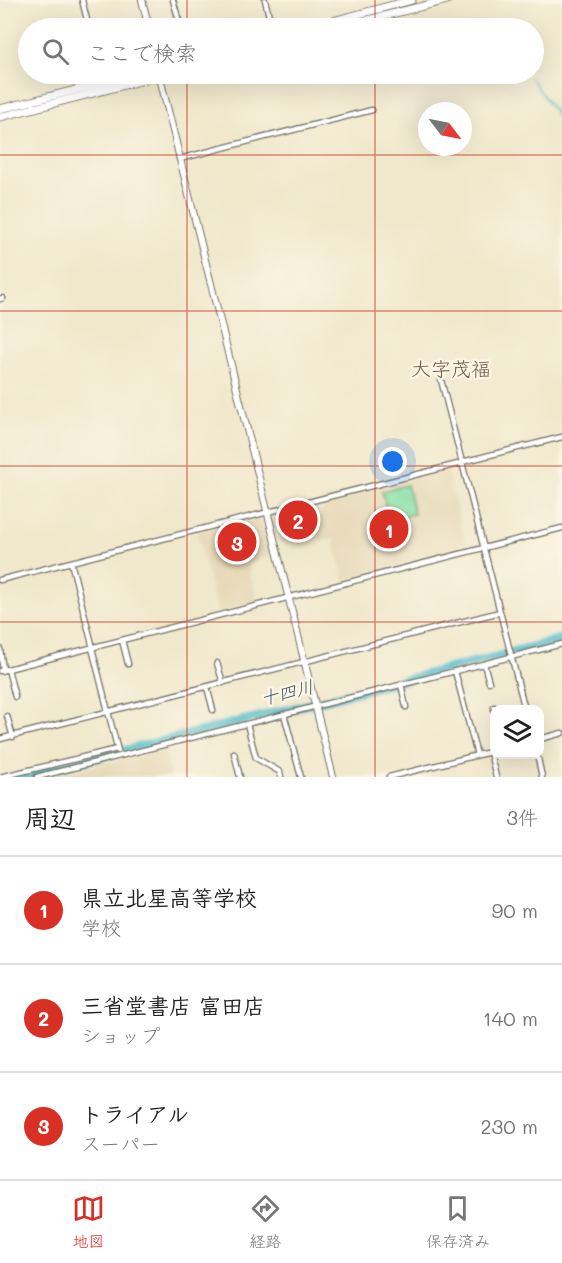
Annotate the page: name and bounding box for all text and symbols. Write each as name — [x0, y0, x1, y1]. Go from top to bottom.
search box — [18, 18, 544, 84]
icon: search — [39, 35, 72, 68]
text: ここで検索 — [87, 38, 197, 67]
north arrow — [418, 102, 472, 156]
district label: 大字茂福 — [411, 355, 491, 381]
your location — [378, 447, 407, 476]
pin: 2 — [278, 498, 318, 542]
pin: 1 — [370, 506, 408, 552]
pin: 3 — [218, 520, 256, 564]
water label: 十四川 — [258, 674, 316, 710]
map controls — [490, 705, 544, 759]
button: layers — [490, 705, 544, 759]
text: 周辺 — [24, 801, 76, 835]
text: 3件 — [506, 804, 538, 830]
text: 県立北星高等学校 — [81, 883, 257, 912]
text: 1 — [39, 897, 48, 923]
text: 90 m — [492, 897, 538, 923]
text: 学校 — [81, 914, 121, 940]
text: 三省堂書店 富田店 — [81, 991, 265, 1020]
text: 2 — [38, 1005, 49, 1031]
text: 140 m — [483, 1005, 538, 1031]
text: ショップ — [81, 1022, 160, 1048]
text: トライアル — [81, 1099, 189, 1128]
text: 3 — [38, 1113, 50, 1139]
text: 230 m — [480, 1113, 538, 1139]
text: スーパー — [81, 1130, 160, 1156]
tab: 地図 — [72, 1192, 105, 1252]
tab: 経路 — [249, 1192, 282, 1252]
tab: 保存済み — [426, 1192, 490, 1252]

